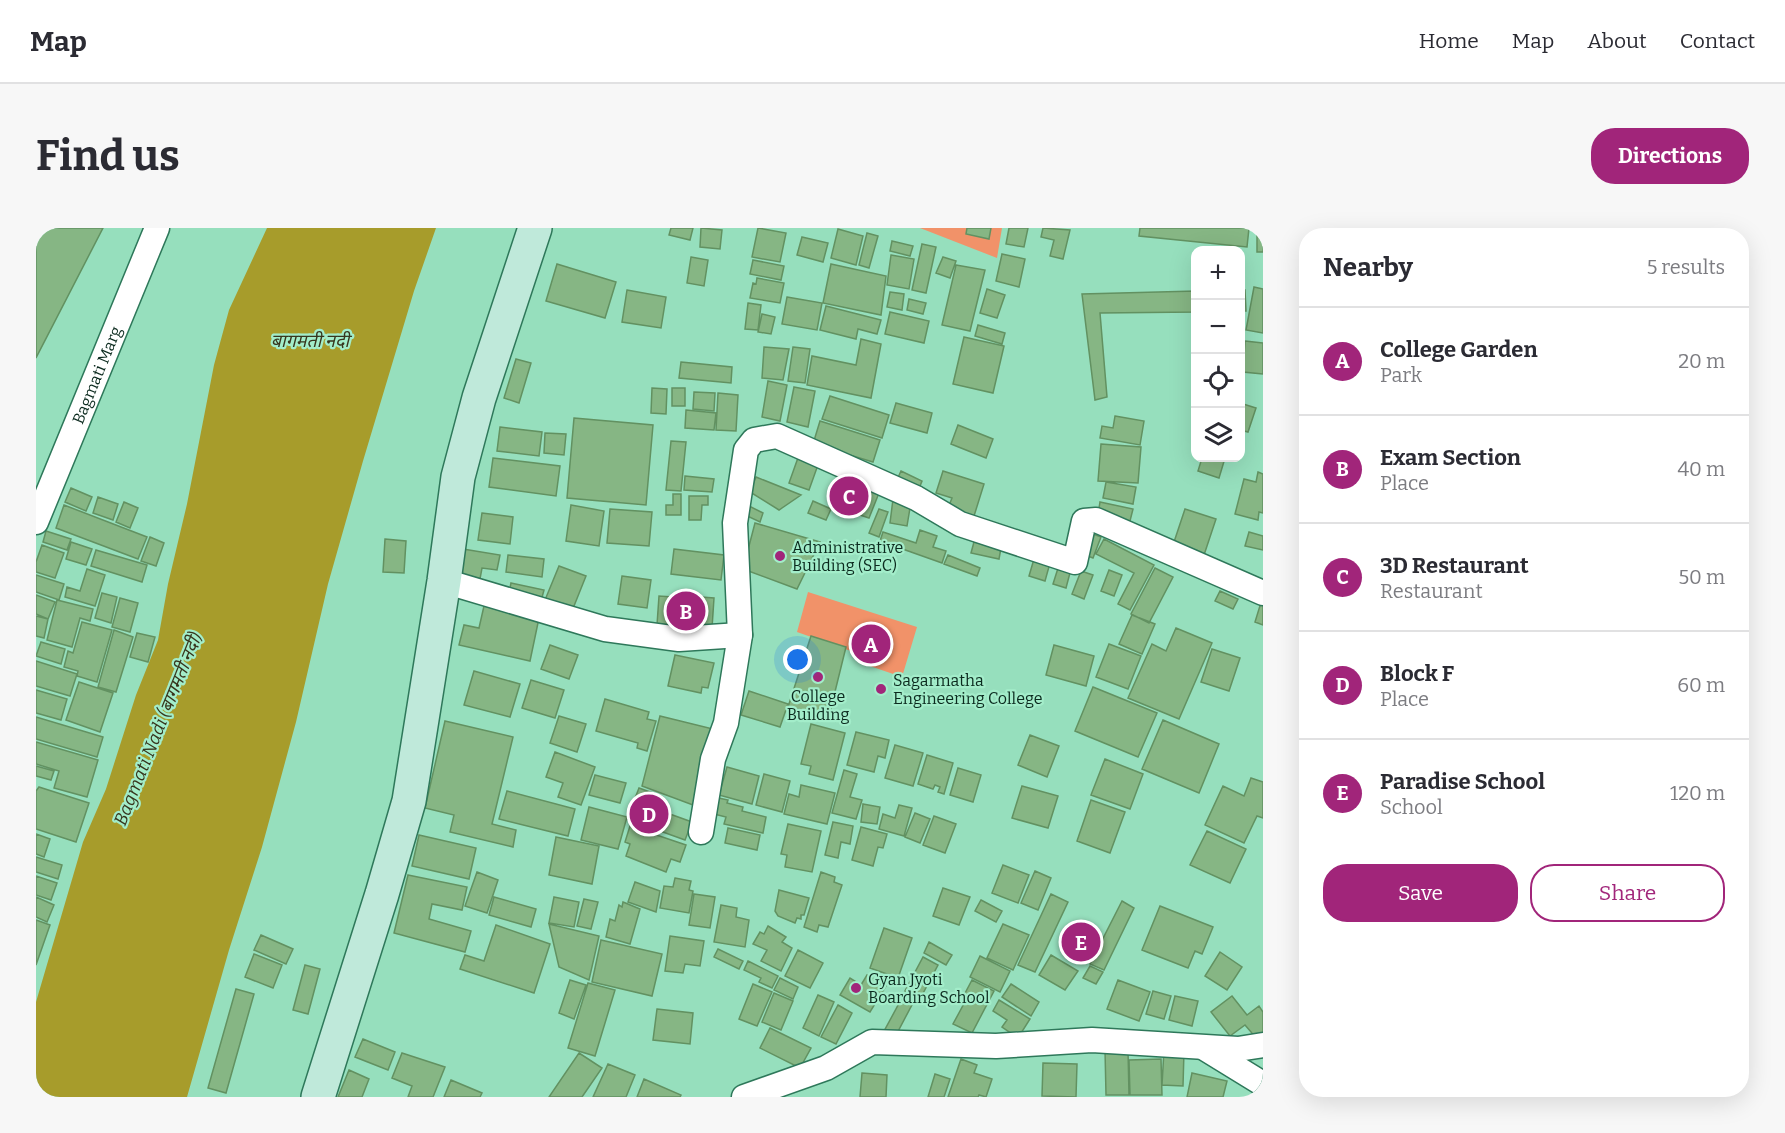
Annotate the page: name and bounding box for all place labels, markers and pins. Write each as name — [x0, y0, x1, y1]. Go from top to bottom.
pin: C — [830, 474, 868, 518]
place label: Administrative Building (SEC) — [792, 538, 903, 575]
marker: Administrative Building (SEC) — [773, 549, 787, 563]
pin: B — [666, 588, 706, 634]
pin: A — [852, 622, 890, 666]
marker: College Building — [811, 670, 825, 684]
place label: Sagarmatha Engineering College — [893, 671, 1042, 708]
marker: Sagarmatha Engineering College — [874, 682, 888, 696]
place label: College Building — [787, 687, 849, 724]
pin: D — [630, 792, 668, 836]
pin: E — [1062, 920, 1100, 964]
place label: Gyan Jyoti Boarding School — [868, 970, 990, 1007]
marker: Gyan Jyoti Boarding School — [849, 981, 863, 995]

